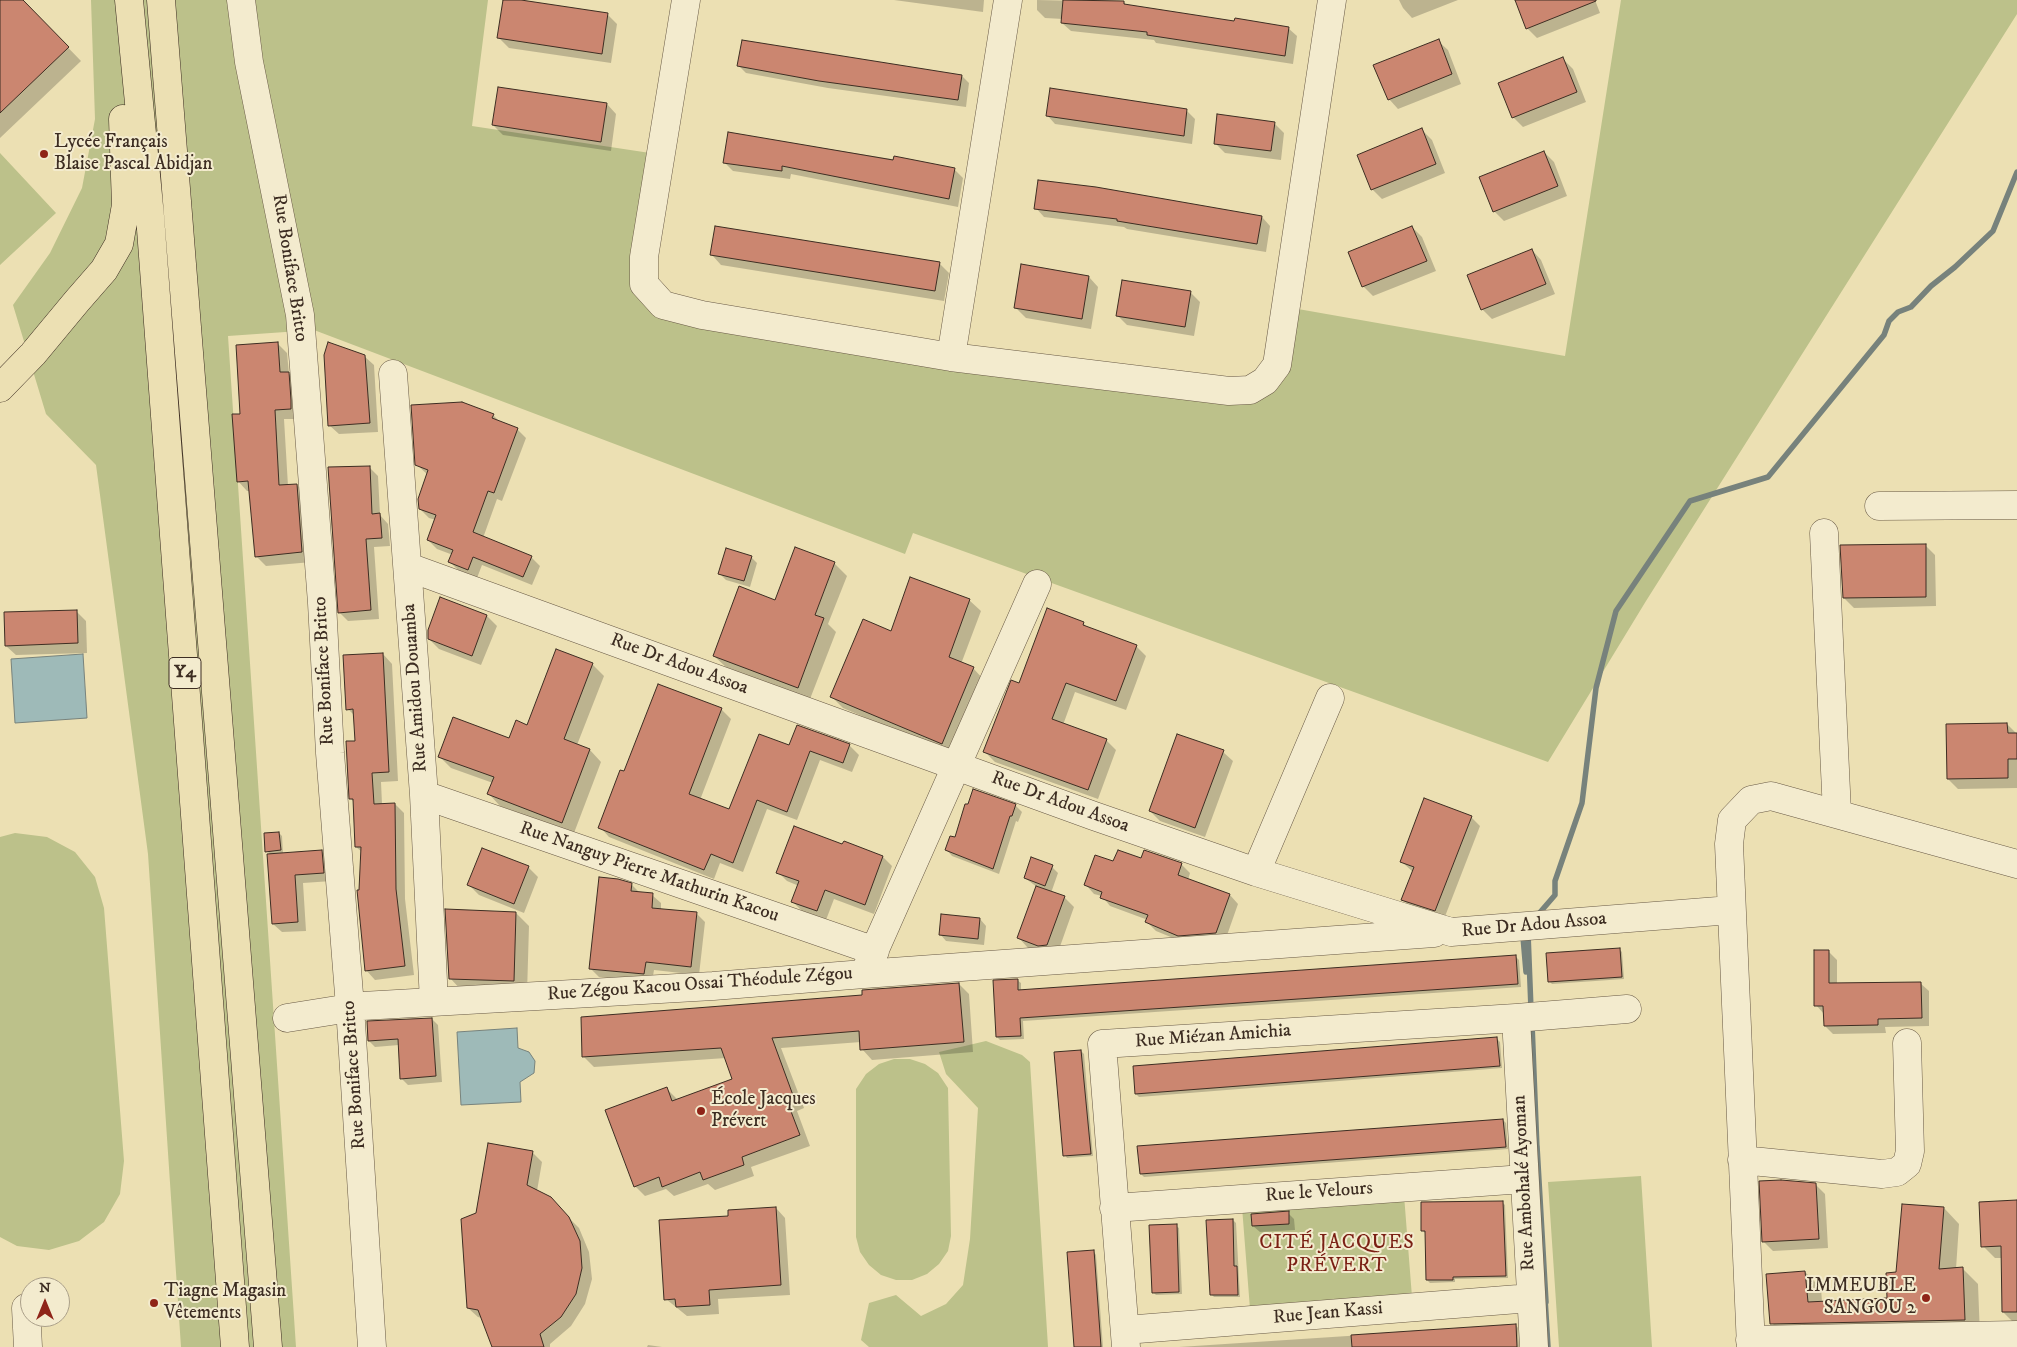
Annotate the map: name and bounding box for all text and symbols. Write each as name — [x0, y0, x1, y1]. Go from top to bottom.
place label: Lycée Français Blaise Pascal Abidjan — [54, 132, 212, 176]
marker: Lycée Français Blaise Pascal Abidjan — [38, 148, 50, 160]
street label: Rue Boniface Britto — [266, 192, 312, 344]
street label: Rue Boniface Britto — [310, 596, 340, 746]
street label: Rue Amidou Douamba — [399, 603, 433, 773]
street label: Rue Dr Adou Assoa — [607, 629, 751, 701]
road number: Y4 — [169, 658, 201, 688]
street label: Rue Dr Adou Assoa — [988, 767, 1132, 839]
street label: Rue Nanguy Pierre Mathurin Kacou — [516, 818, 782, 928]
street label: Rue Dr Adou Assoa — [1461, 908, 1607, 944]
street label: Rue Zégou Kacou Ossai Théodule Zégou — [546, 963, 854, 1007]
street label: Rue Boniface Britto — [338, 1000, 372, 1150]
street label: Rue Miézan Amichia — [1134, 1020, 1292, 1054]
place label: École Jacques Prévert — [711, 1089, 816, 1133]
street label: Rue Ambohalé Ayoman — [1509, 1095, 1541, 1271]
marker: École Jacques Prévert — [695, 1105, 707, 1117]
street label: Rue le Velours — [1264, 1178, 1374, 1208]
district label: CITÉ JACQUES PRÉVERT — [1258, 1232, 1416, 1279]
place label: IMMEUBLE SANGOU 2 — [1806, 1276, 1916, 1320]
north arrow — [20, 1277, 70, 1327]
text: N — [39, 1279, 51, 1297]
place label: Tiagne Magasin Vêtements — [164, 1281, 286, 1325]
marker: IMMEUBLE SANGOU 2 — [1920, 1292, 1932, 1304]
marker: Tiagne Magasin Vêtements — [148, 1297, 160, 1309]
street label: Rue Jean Kassi — [1272, 1298, 1384, 1330]

